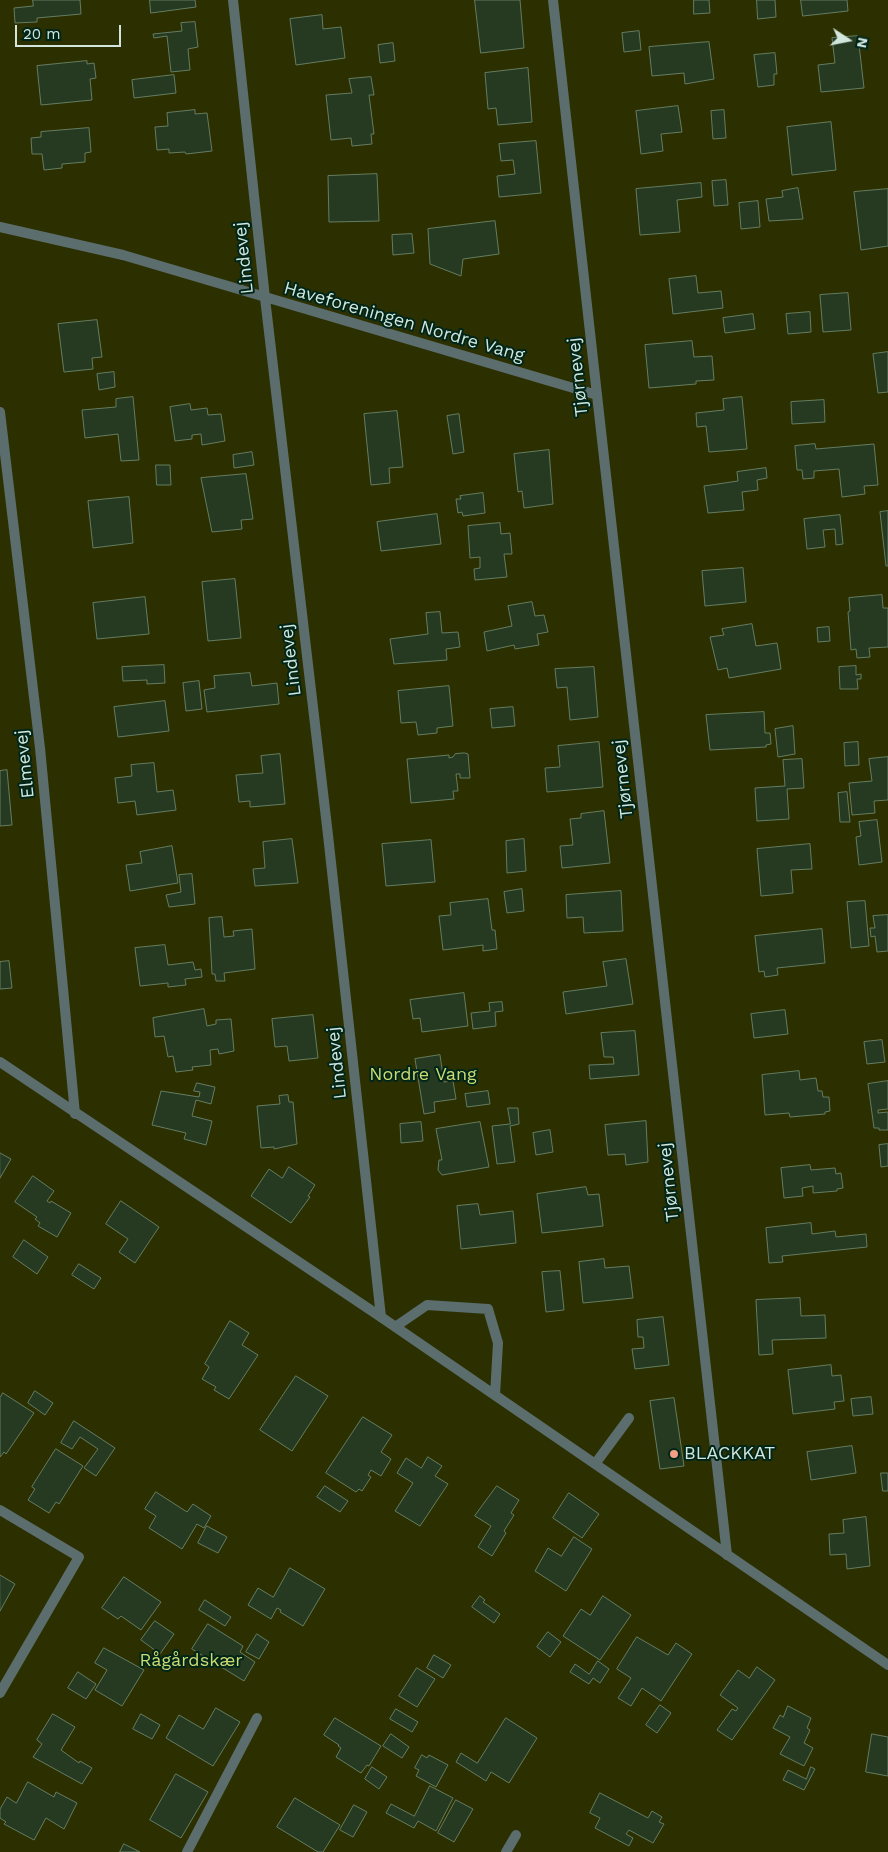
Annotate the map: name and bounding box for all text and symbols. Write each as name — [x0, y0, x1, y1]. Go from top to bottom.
scale bar — [18, 15, 124, 47]
north arrow — [823, 15, 873, 65]
text: 20 m — [23, 25, 61, 43]
text: N — [854, 36, 872, 49]
street label: Lindevej — [229, 221, 259, 295]
street label: Haveforeningen Nordre Vang — [281, 277, 527, 367]
street label: Tjørnevej — [563, 336, 593, 418]
street label: Lindevej — [276, 623, 306, 697]
street label: Elmevej — [11, 729, 39, 799]
street label: Tjørnevej — [608, 738, 638, 820]
street label: Lindevej — [322, 1026, 352, 1100]
park label: Nordre Vang — [369, 1064, 477, 1086]
street label: Tjørnevej — [654, 1141, 684, 1223]
place label: BLACKKAT — [684, 1443, 775, 1465]
marker: BLACKKAT — [668, 1448, 680, 1460]
park label: Rågårdskær — [139, 1650, 243, 1672]

